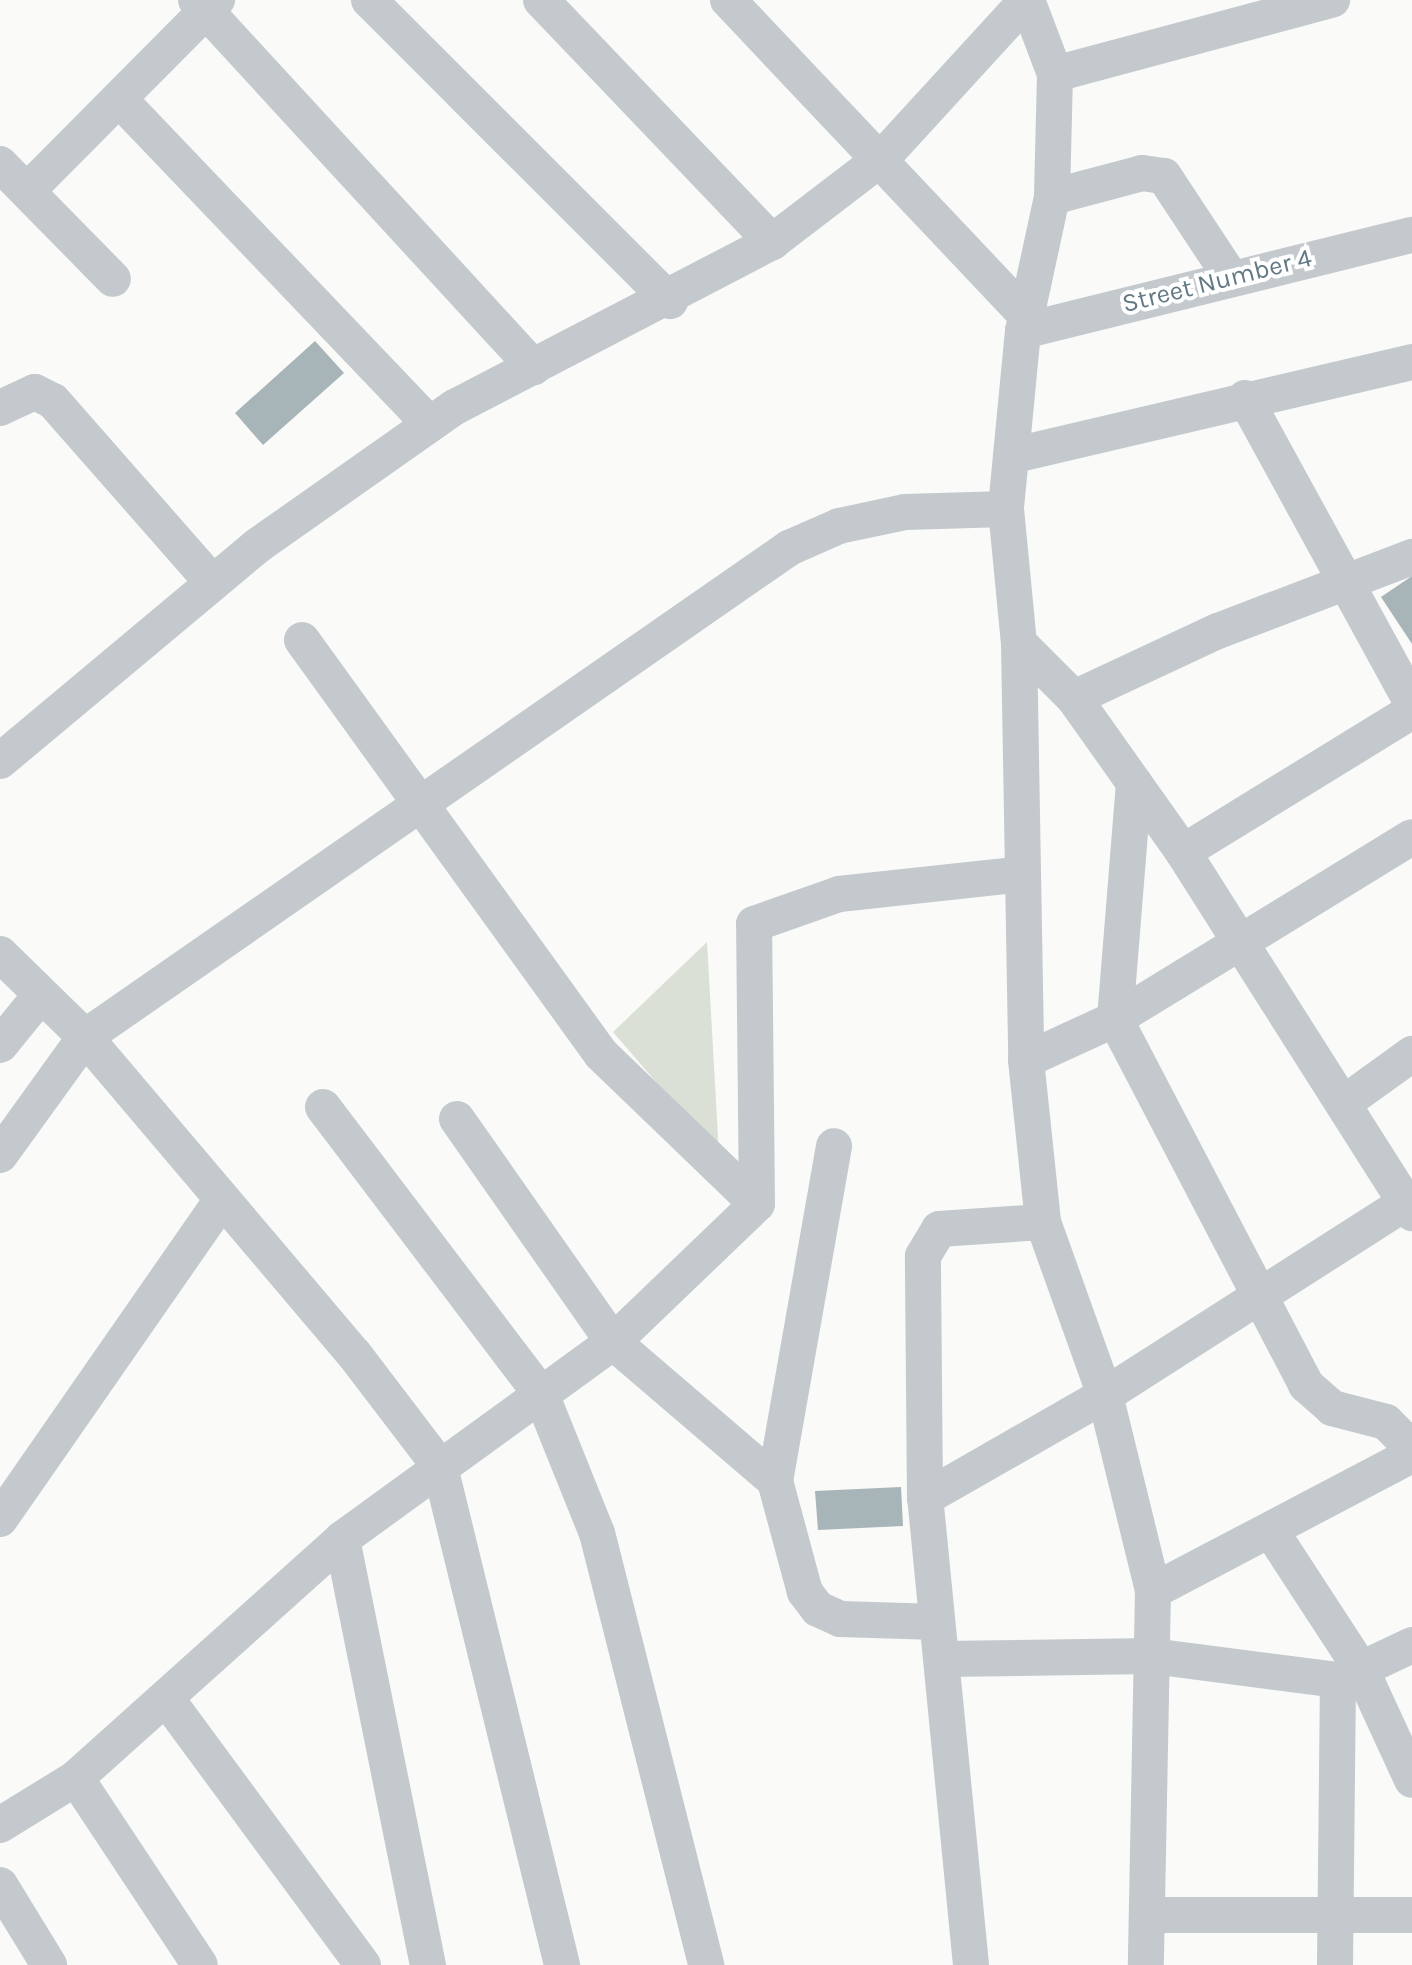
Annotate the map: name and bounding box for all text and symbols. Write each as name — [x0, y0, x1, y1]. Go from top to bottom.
street label: Street Number 4 — [1119, 242, 1315, 320]

